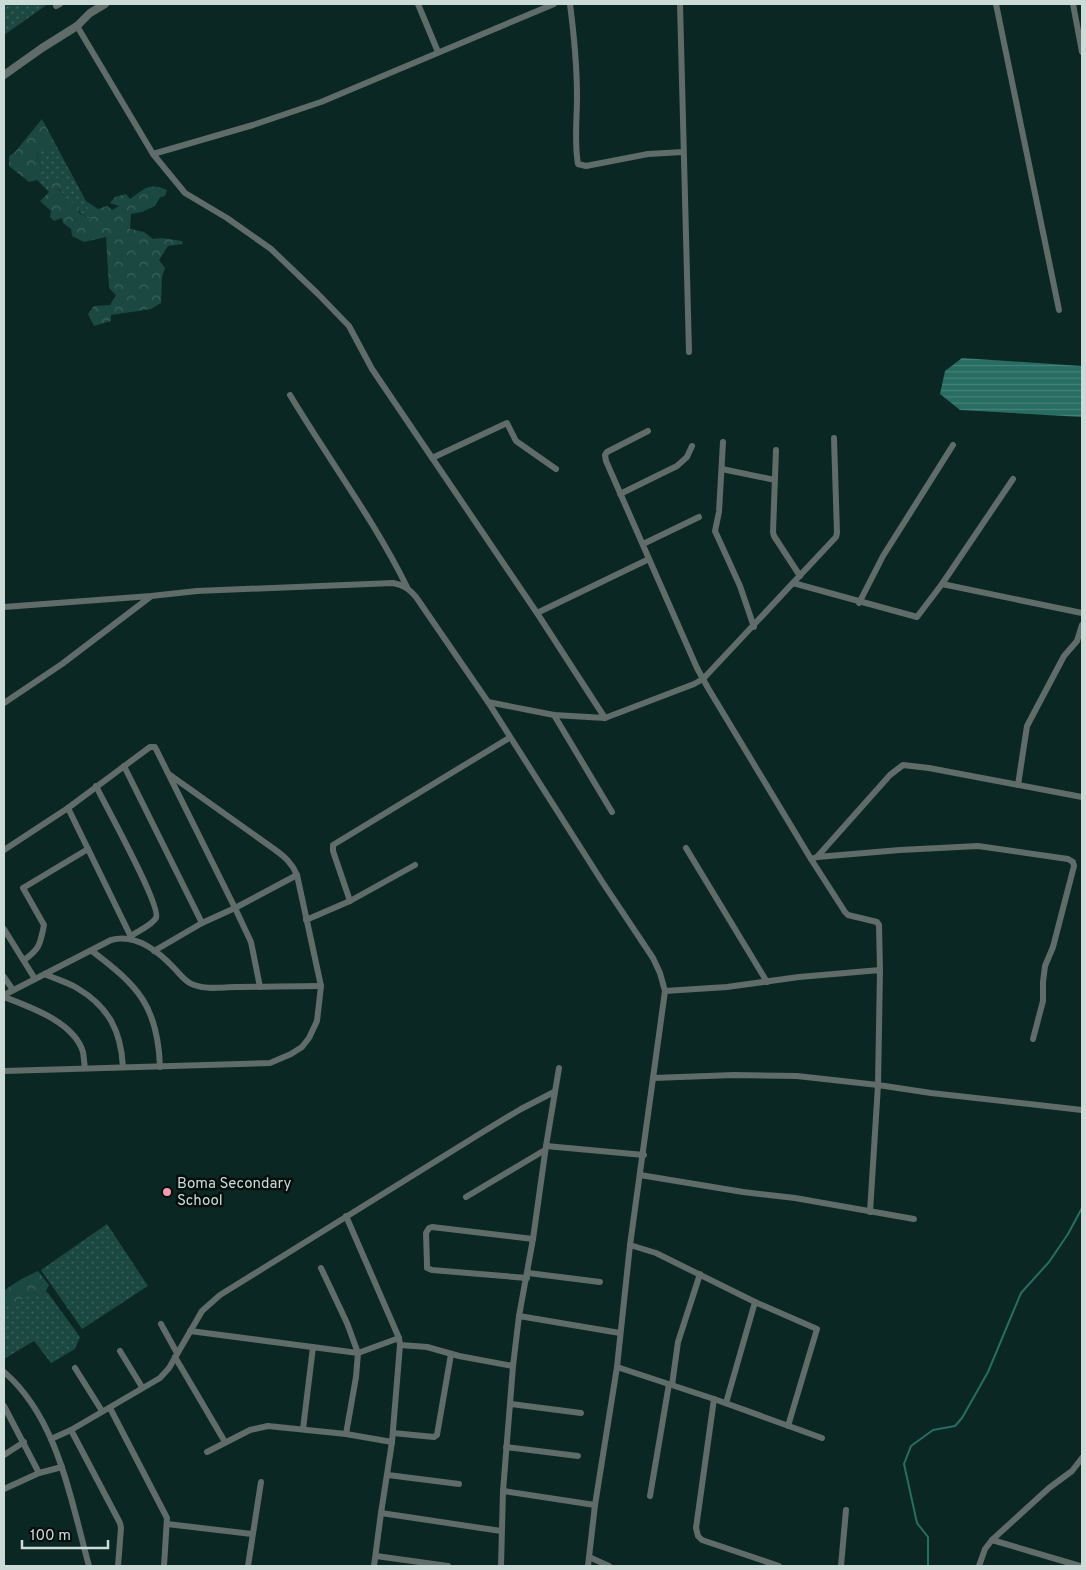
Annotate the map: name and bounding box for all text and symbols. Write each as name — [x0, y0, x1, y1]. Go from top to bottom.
place label: Boma Secondary School — [177, 1175, 292, 1211]
marker: Boma Secondary School — [161, 1186, 173, 1198]
scale bar — [22, 1518, 109, 1550]
text: 100 m — [30, 1527, 71, 1546]

